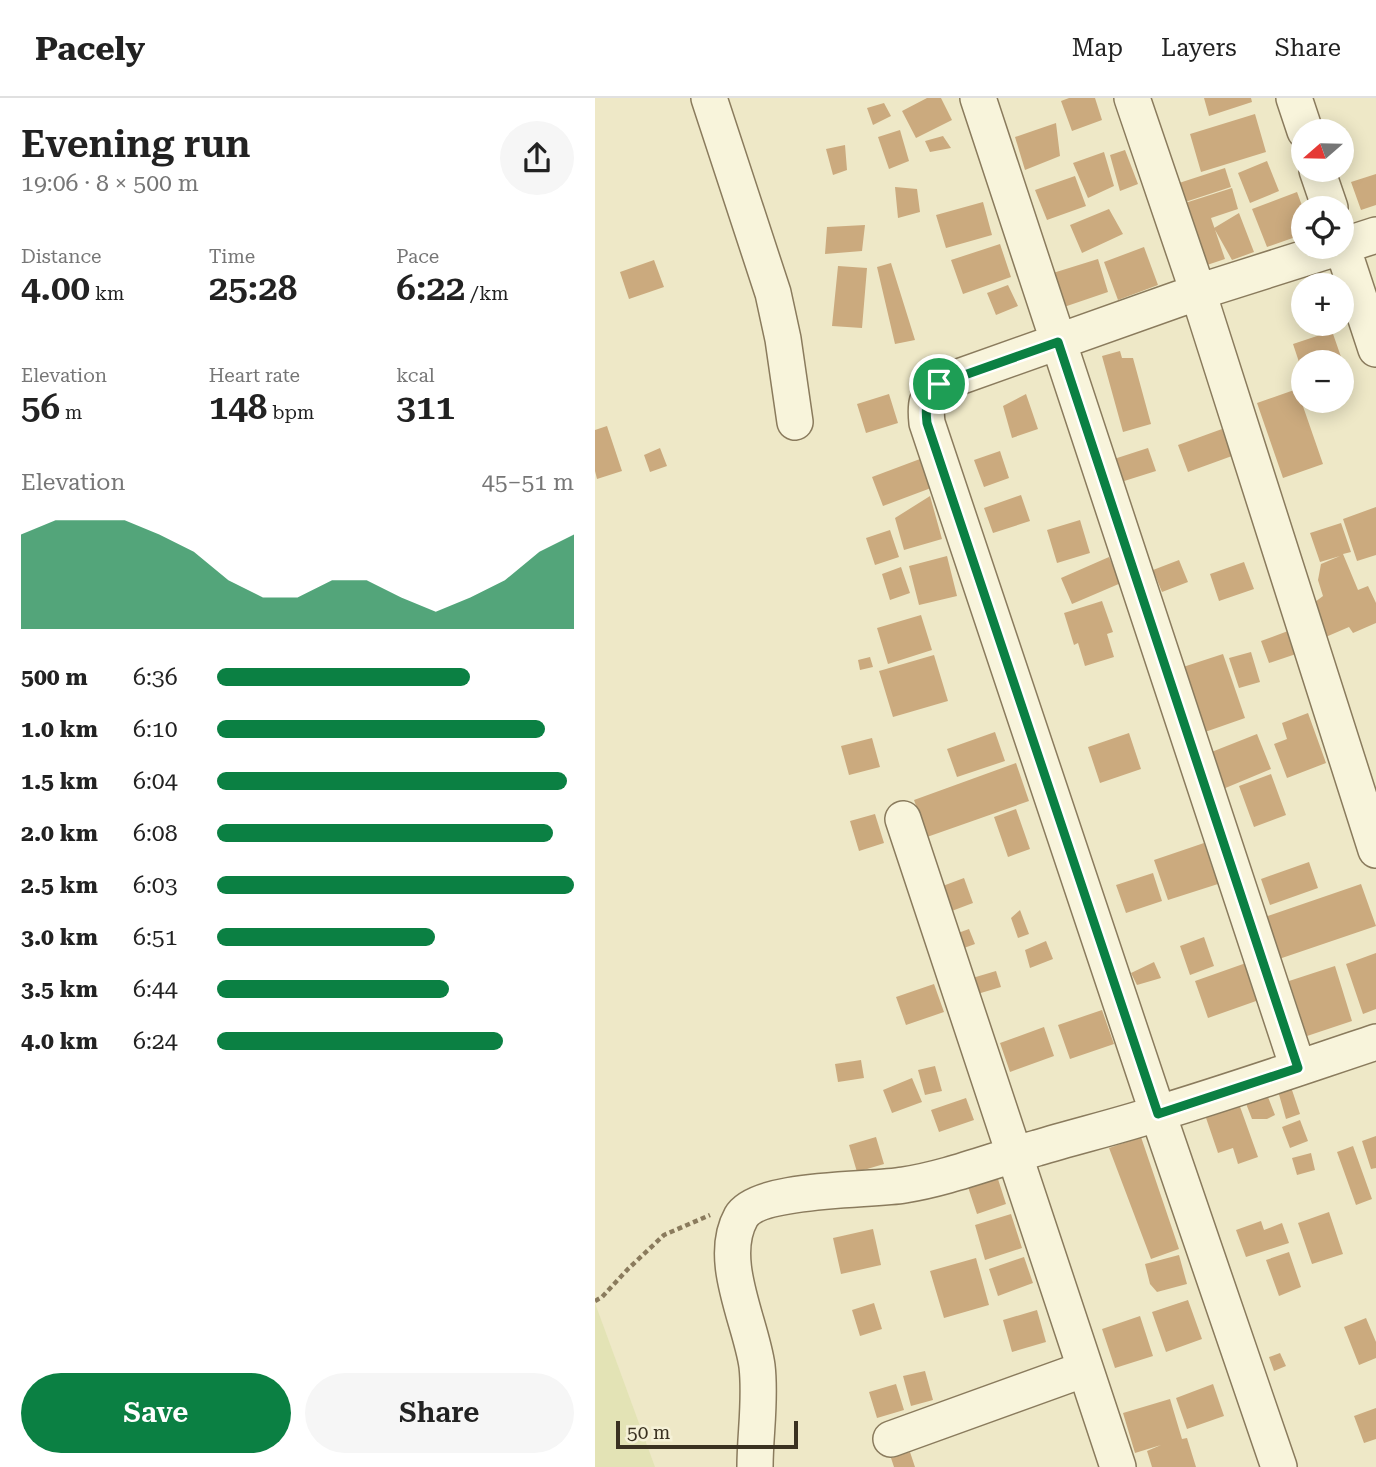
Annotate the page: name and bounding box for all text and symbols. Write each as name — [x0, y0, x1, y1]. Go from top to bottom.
text: Pacely — [35, 29, 145, 68]
text: Map — [1072, 34, 1123, 62]
text: Layers — [1161, 34, 1237, 62]
text: Share — [1275, 34, 1341, 62]
north arrow — [1291, 119, 1355, 182]
map controls — [1291, 119, 1354, 413]
button: share — [500, 121, 574, 195]
text: Evening run — [21, 122, 250, 166]
text: 19:06 · 8 × 500 m — [21, 170, 199, 197]
button: locate — [1291, 196, 1354, 259]
text: Distance — [21, 245, 101, 268]
text: Time — [209, 245, 255, 268]
text: Pace — [396, 245, 439, 268]
text: 4.00 — [21, 268, 90, 309]
text: 25:28 — [209, 268, 297, 309]
text: 6:22 — [396, 268, 465, 309]
button: + — [1291, 273, 1354, 336]
text: km — [90, 282, 124, 305]
text: /km — [465, 282, 509, 305]
button: − — [1291, 350, 1354, 413]
pin — [909, 354, 969, 414]
text: Elevation — [21, 364, 107, 387]
text: Heart rate — [209, 364, 300, 387]
text: kcal — [396, 364, 435, 387]
icon: arrive — [920, 365, 958, 403]
text: 56 — [21, 387, 60, 428]
text: 148 — [209, 387, 267, 428]
text: 311 — [396, 387, 455, 428]
text: m — [60, 401, 82, 424]
text: bpm — [267, 401, 314, 424]
text: Elevation — [21, 469, 125, 496]
text: 45–51 m — [482, 469, 574, 496]
text: 500 m — [21, 664, 88, 691]
text: 6:36 — [133, 664, 178, 691]
text: 1.0 km — [21, 716, 98, 743]
text: 6:10 — [133, 716, 178, 743]
text: 1.5 km — [21, 768, 98, 795]
text: 6:04 — [133, 768, 178, 795]
text: 2.0 km — [21, 820, 98, 847]
text: 6:08 — [133, 820, 178, 847]
text: 2.5 km — [21, 872, 98, 899]
text: 6:03 — [133, 872, 178, 899]
text: 3.0 km — [21, 924, 98, 951]
text: 6:51 — [133, 924, 178, 951]
text: 3.5 km — [21, 976, 98, 1003]
text: 6:44 — [133, 976, 178, 1003]
text: 4.0 km — [21, 1028, 98, 1055]
text: 6:24 — [133, 1028, 178, 1055]
button: Save — [21, 1373, 291, 1453]
button: Share — [305, 1373, 574, 1453]
scale bar — [616, 1418, 798, 1450]
text: 50 m — [627, 1421, 670, 1444]

